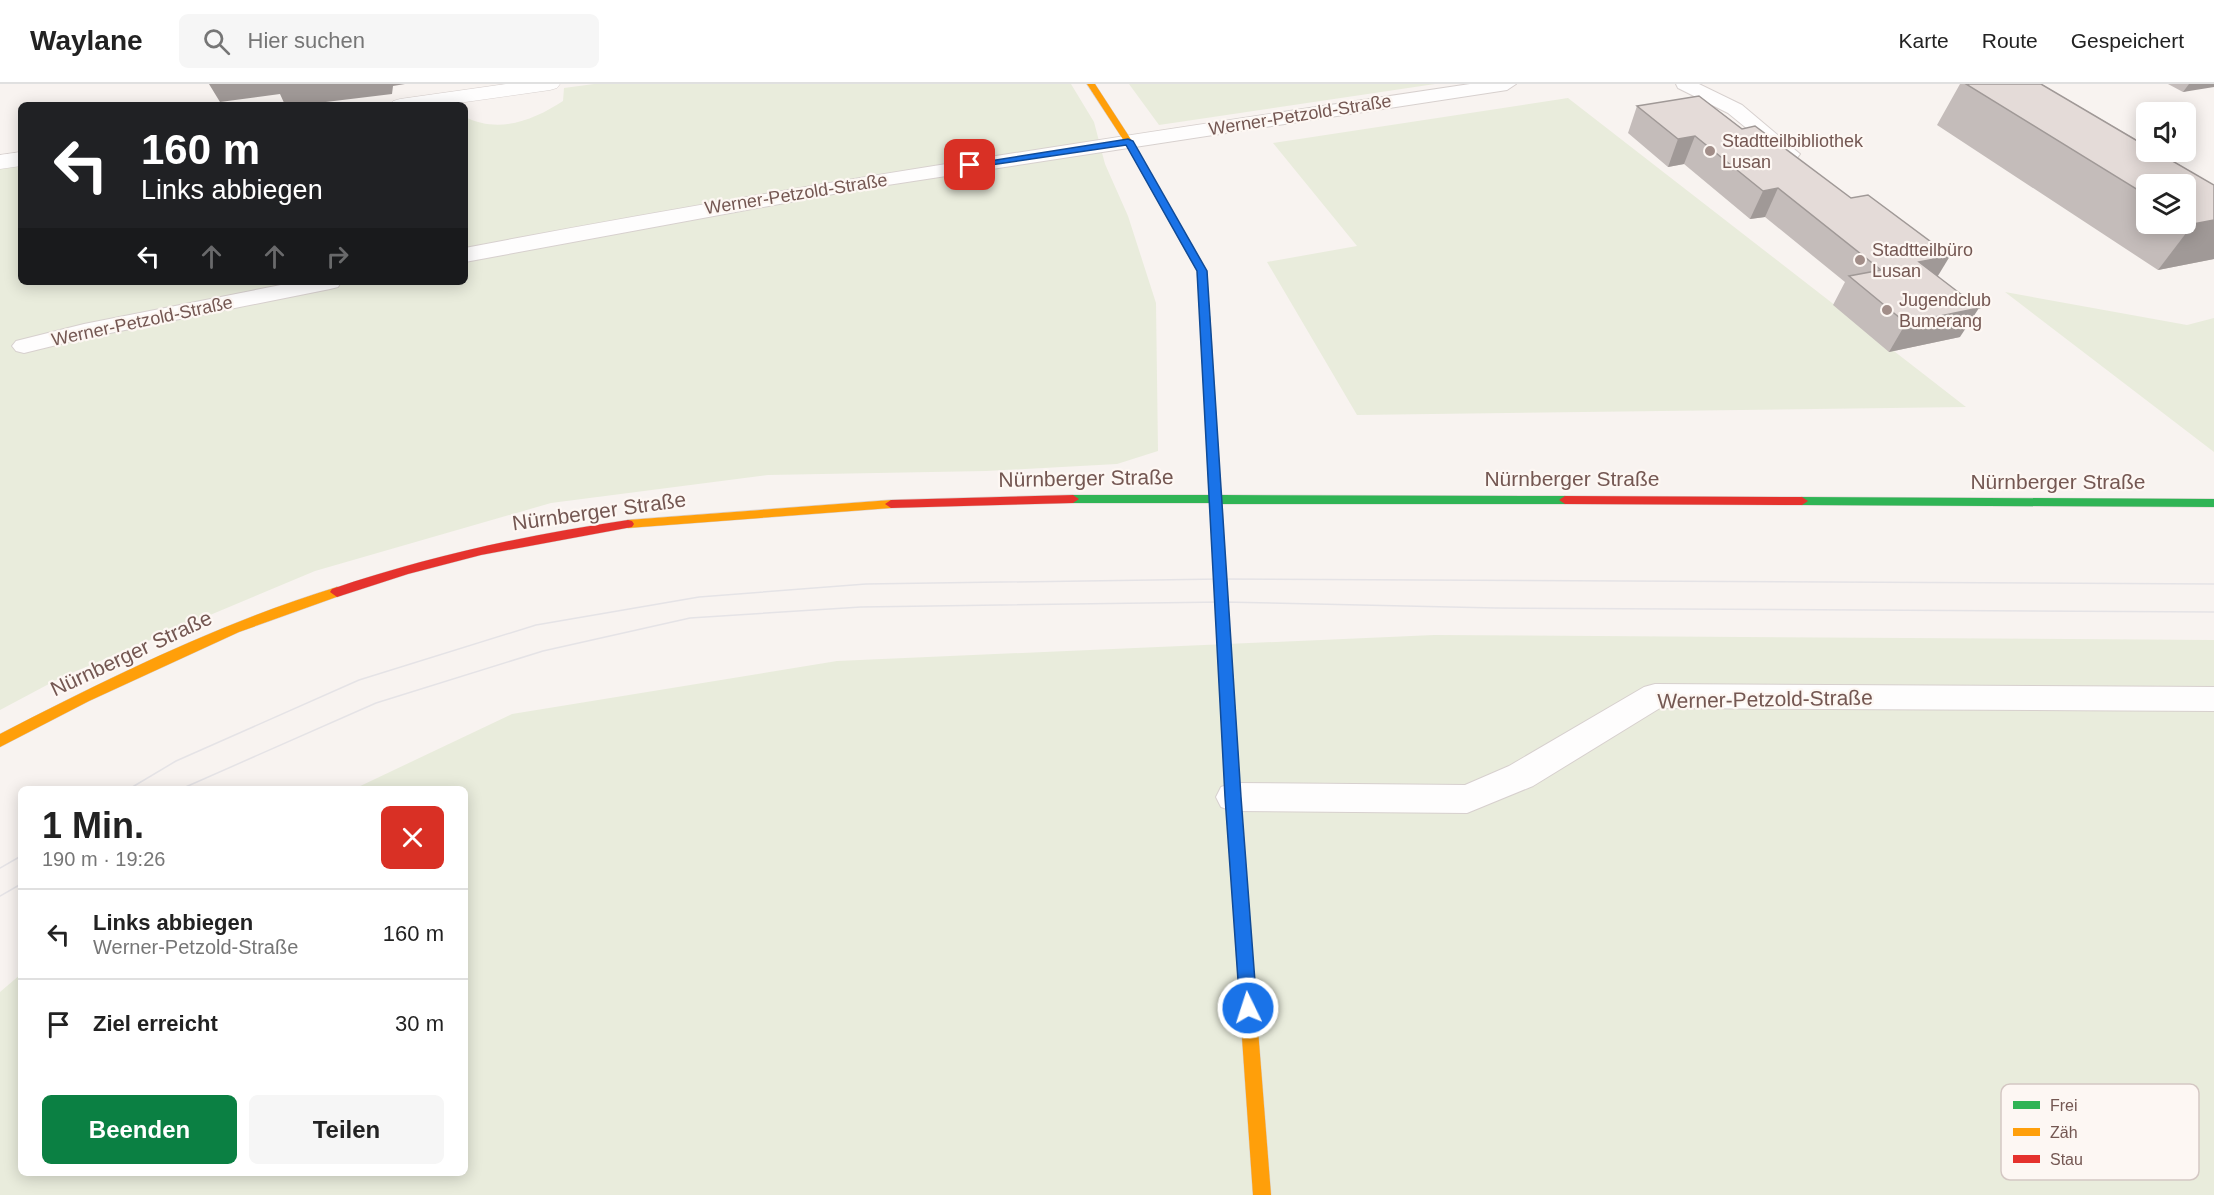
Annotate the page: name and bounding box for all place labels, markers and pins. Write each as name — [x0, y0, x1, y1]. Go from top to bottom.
place label: Stadtteilbibliothek Lusan — [1722, 131, 1864, 172]
pin — [944, 139, 995, 190]
marker: Stadtteilbibliothek Lusan — [1703, 144, 1717, 158]
place label: Stadtteilbüro Lusan — [1872, 240, 1973, 281]
marker: Stadtteilbüro Lusan — [1853, 253, 1867, 267]
place label: Jugendclub Bumerang — [1899, 290, 1991, 331]
marker: Jugendclub Bumerang — [1880, 303, 1894, 317]

